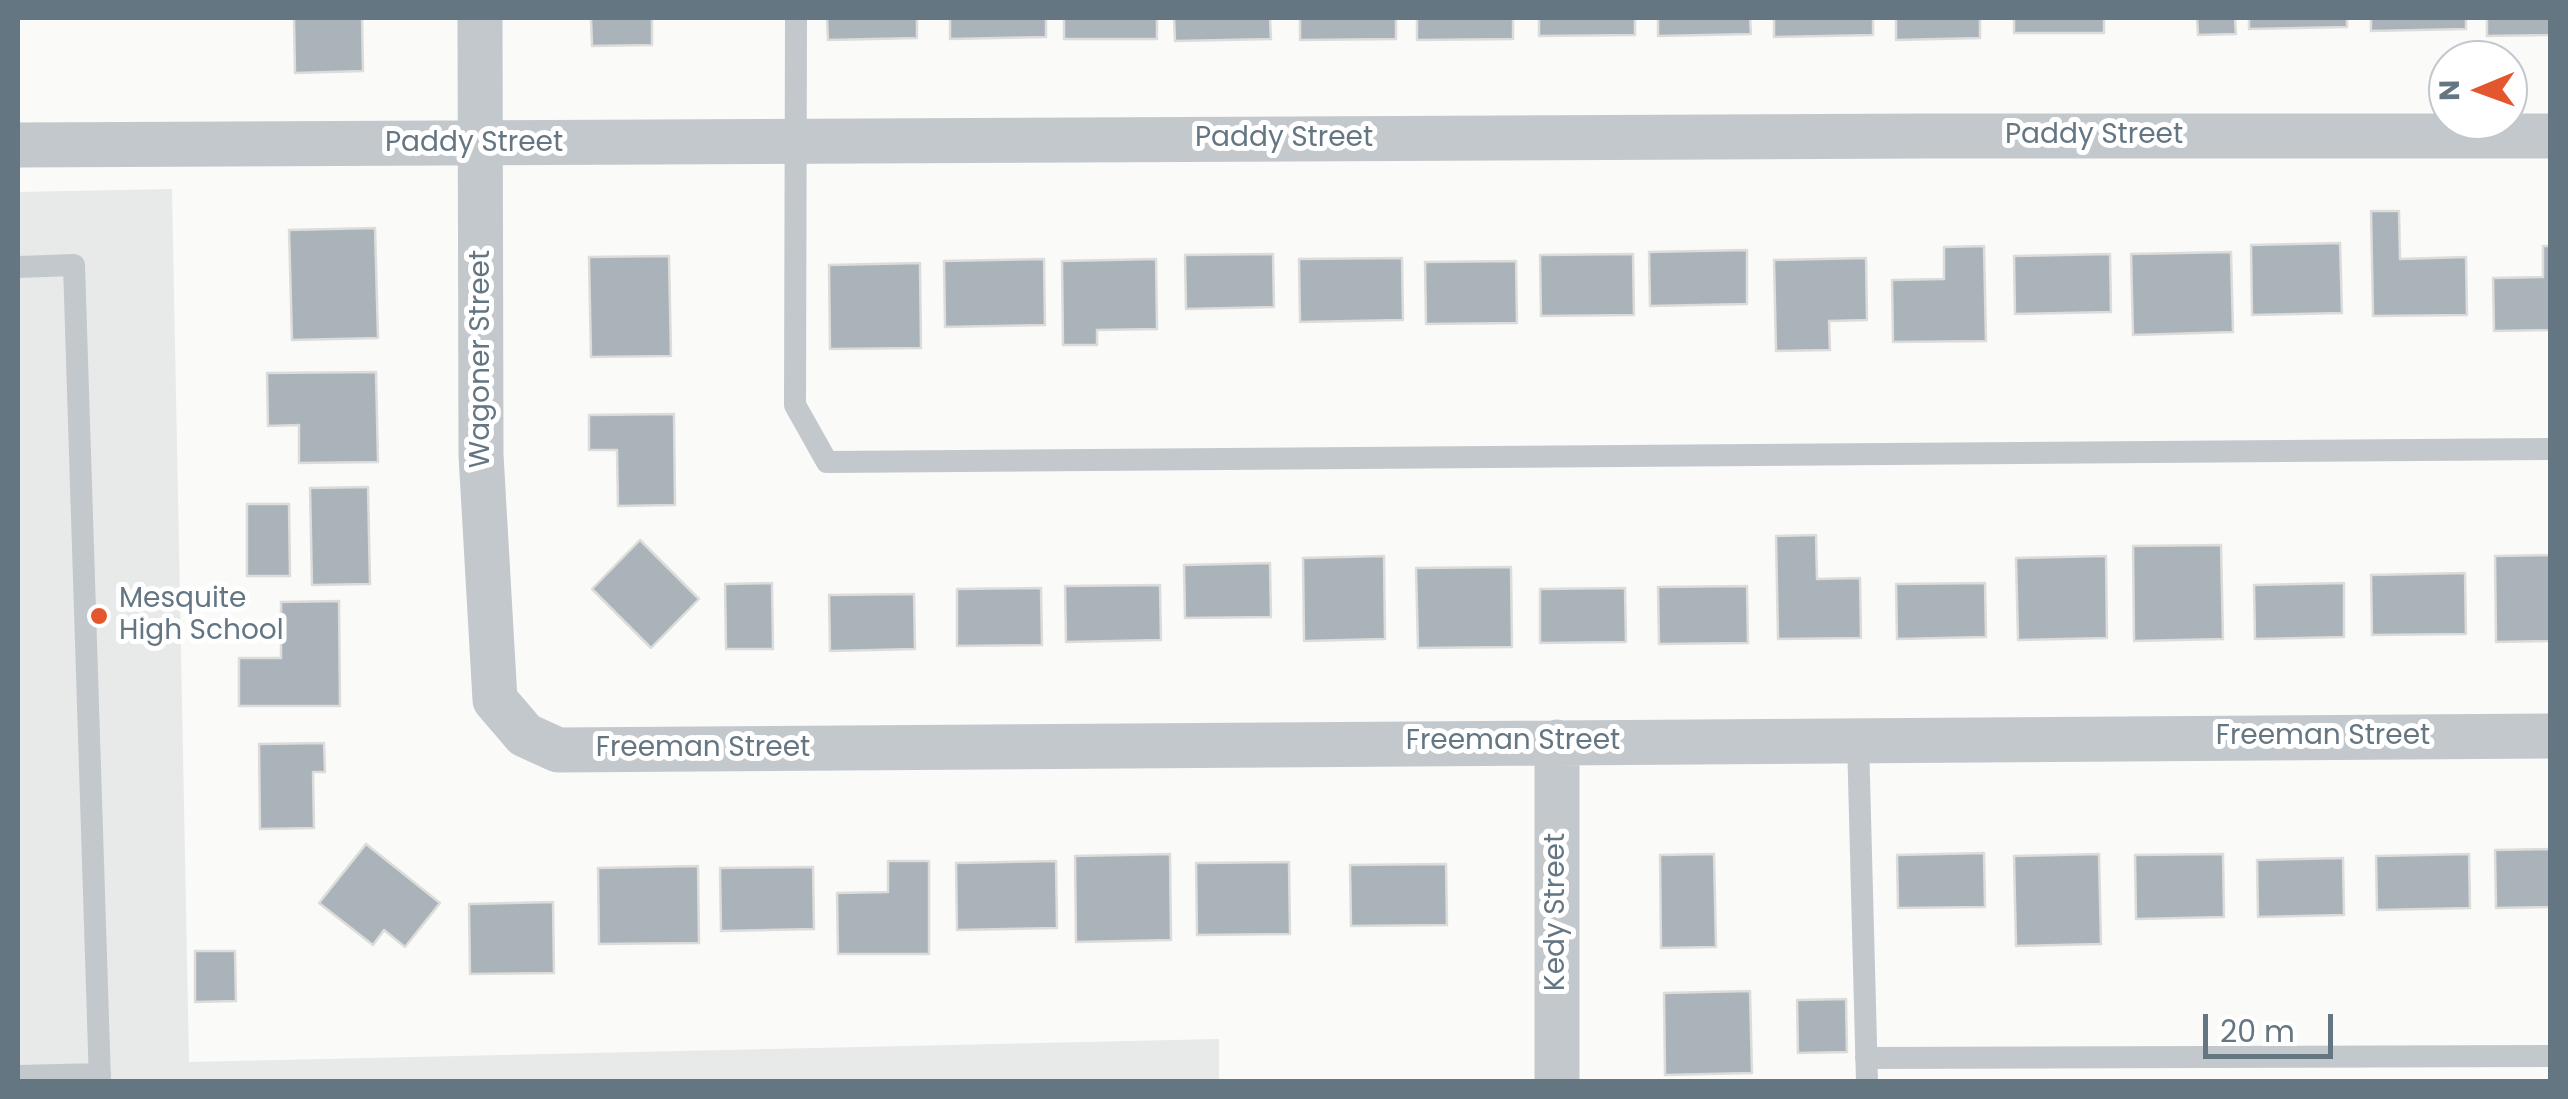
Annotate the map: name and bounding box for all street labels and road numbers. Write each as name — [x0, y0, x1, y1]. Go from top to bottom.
street label: Paddy Street — [2005, 119, 2183, 153]
street label: Paddy Street — [1195, 122, 1373, 156]
street label: Paddy Street — [385, 127, 563, 161]
street label: Wagoner Street — [465, 250, 499, 468]
street label: Freeman Street — [2216, 720, 2430, 754]
street label: Freeman Street — [1406, 725, 1620, 759]
street label: Freeman Street — [596, 732, 810, 766]
street label: Kedy Street — [1540, 833, 1574, 991]

